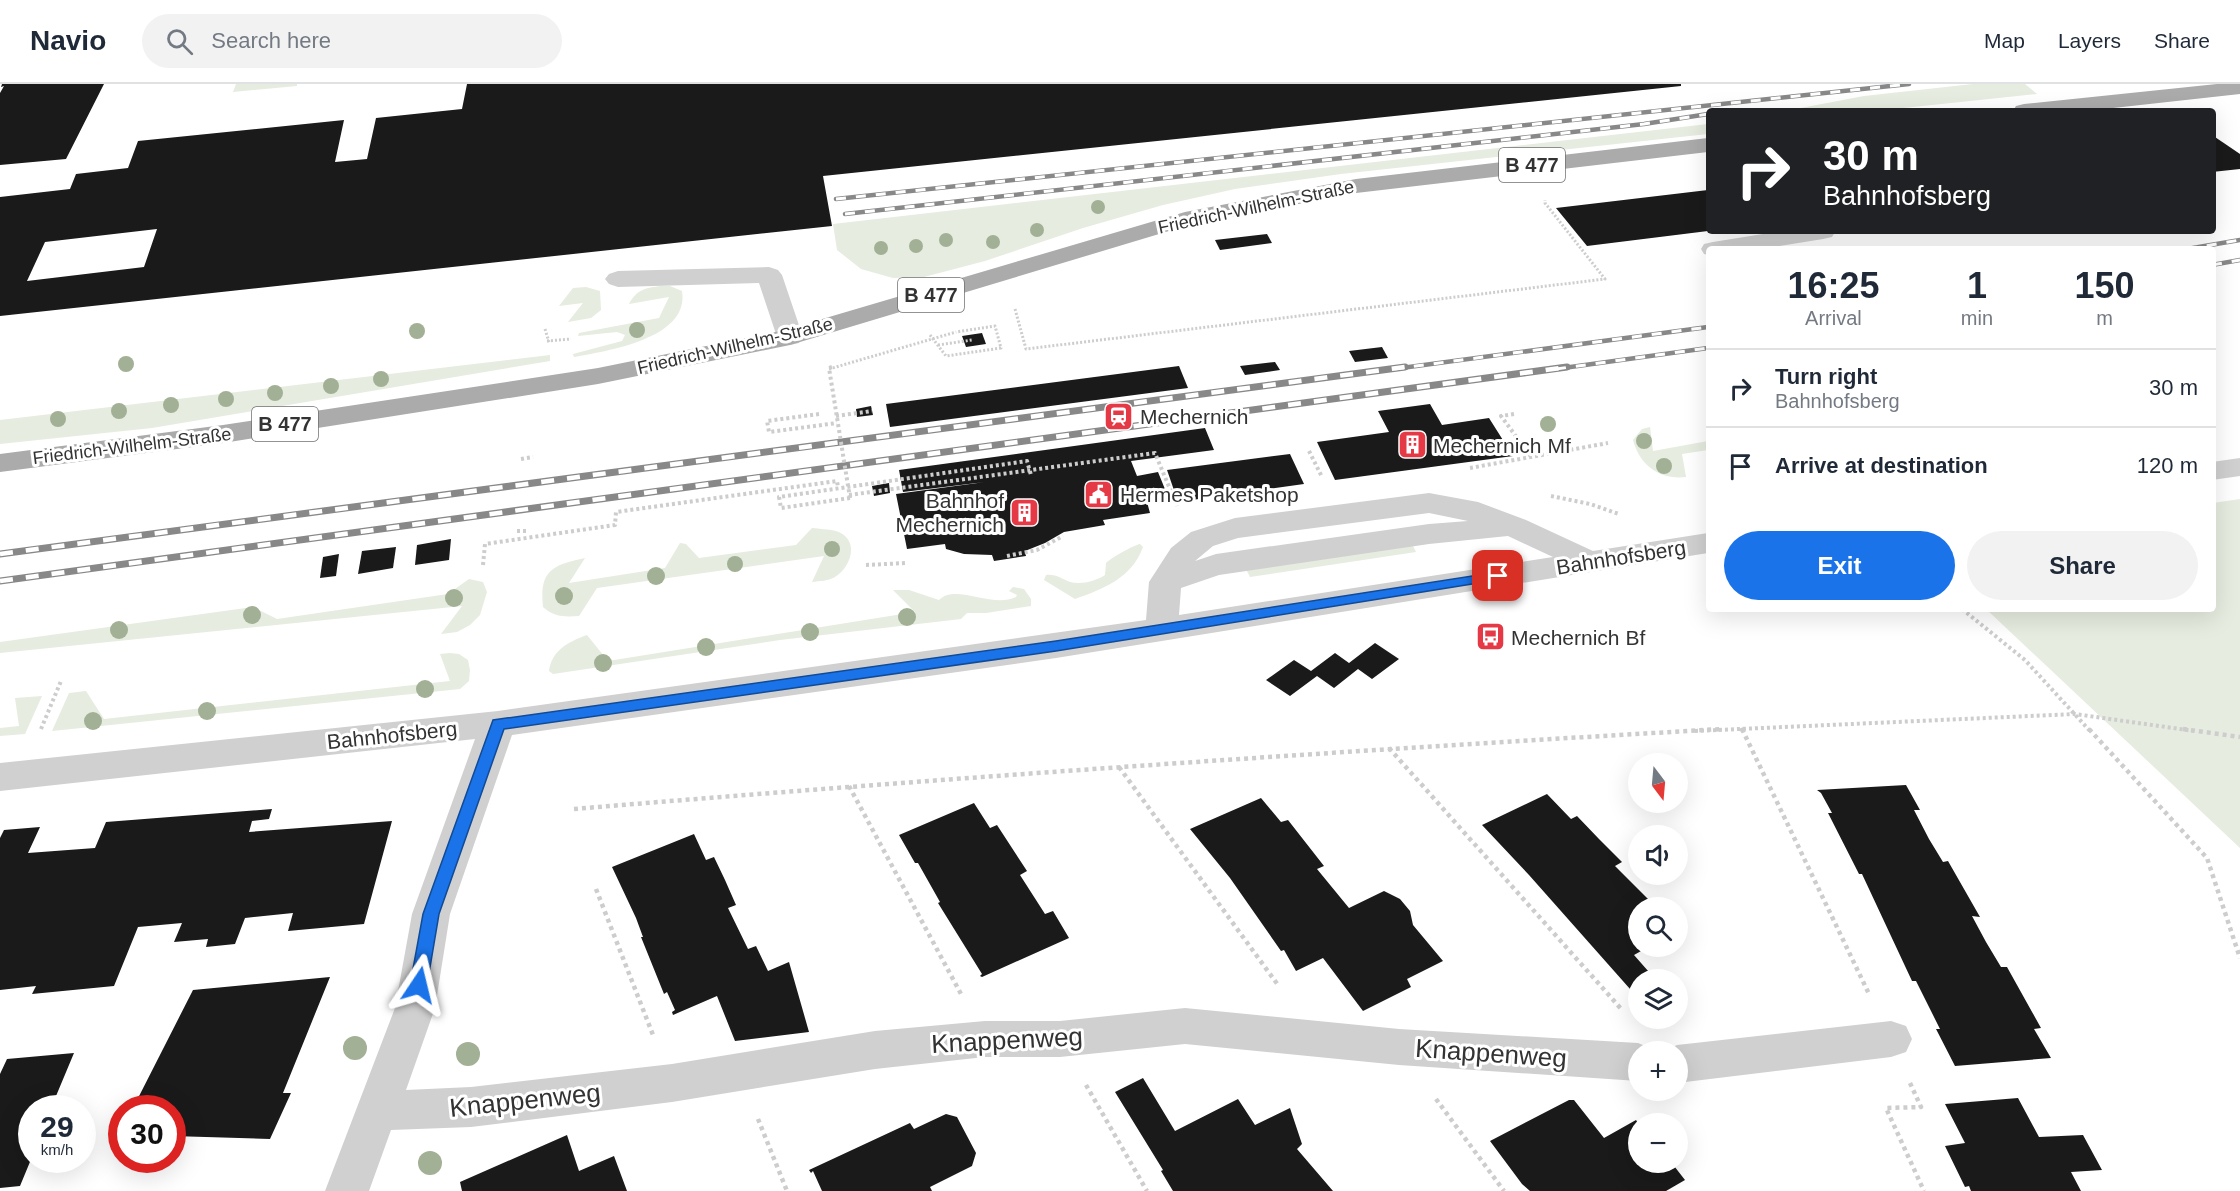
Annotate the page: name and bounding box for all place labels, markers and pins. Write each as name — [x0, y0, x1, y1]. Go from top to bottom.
station icon: Mechernich — [1103, 400, 1135, 432]
place label: Mechernich — [1140, 405, 1249, 428]
building icon: Mechernich Mf — [1396, 429, 1428, 461]
place label: Mechernich Mf — [1433, 434, 1571, 457]
public building icon: Hermes Paketshop — [1083, 478, 1115, 510]
place label: Hermes Paketshop — [1120, 483, 1299, 506]
place label: Bahnhof Mechernich — [895, 489, 1004, 536]
building icon: Bahnhof Mechernich — [1009, 496, 1041, 528]
pin — [1472, 550, 1523, 601]
bus stop icon: Mechernich Bf — [1474, 621, 1506, 653]
place label: Mechernich Bf — [1511, 626, 1645, 649]

